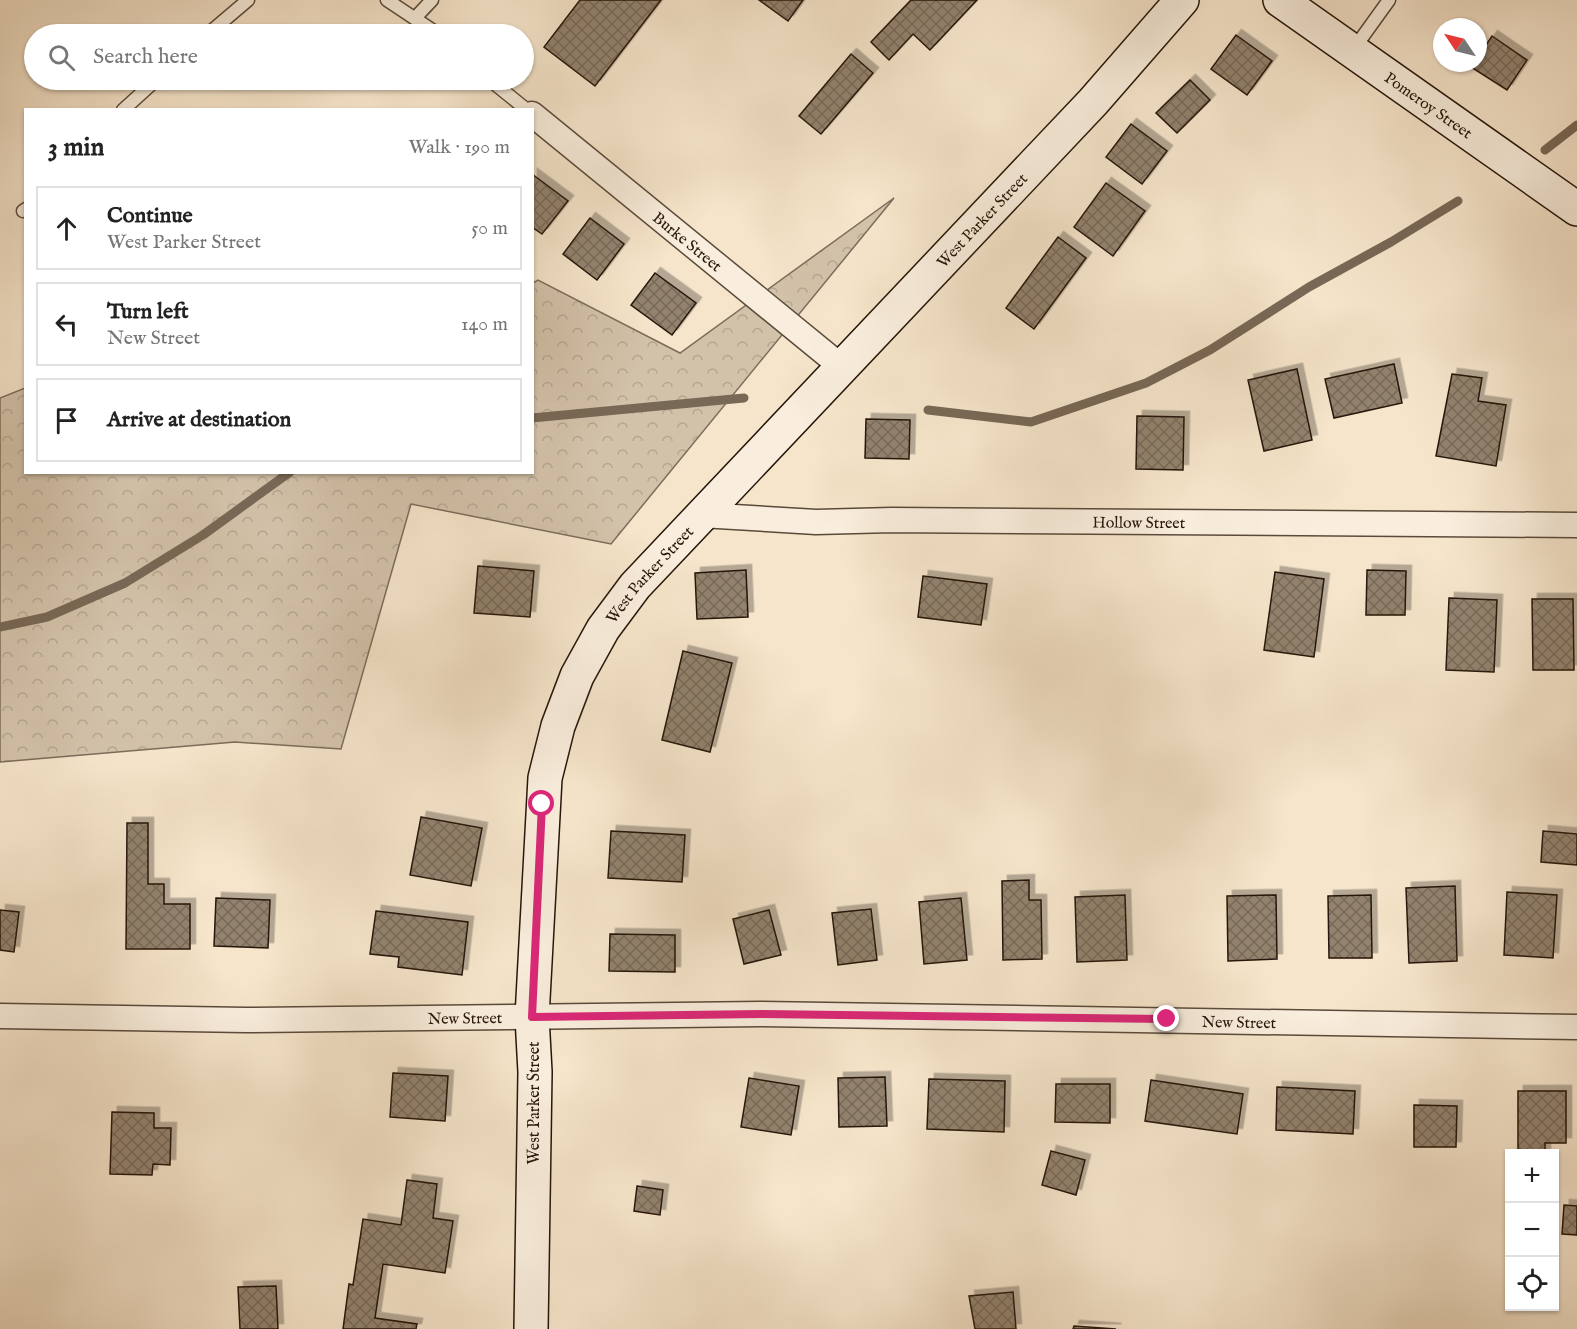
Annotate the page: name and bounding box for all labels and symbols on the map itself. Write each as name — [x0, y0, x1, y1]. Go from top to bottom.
north arrow — [1433, 18, 1487, 72]
street label: Pomeroy Street — [1380, 69, 1476, 144]
street label: West Parker Street — [933, 169, 1033, 273]
street label: Burke Street — [648, 208, 726, 277]
street label: Hollow Street — [1092, 513, 1186, 534]
street label: West Parker Street — [603, 522, 699, 628]
route start — [528, 790, 554, 816]
route end — [1153, 1005, 1179, 1031]
street label: New Street — [428, 1009, 503, 1030]
street label: New Street — [1201, 1013, 1277, 1034]
street label: West Parker Street — [525, 1041, 545, 1165]

